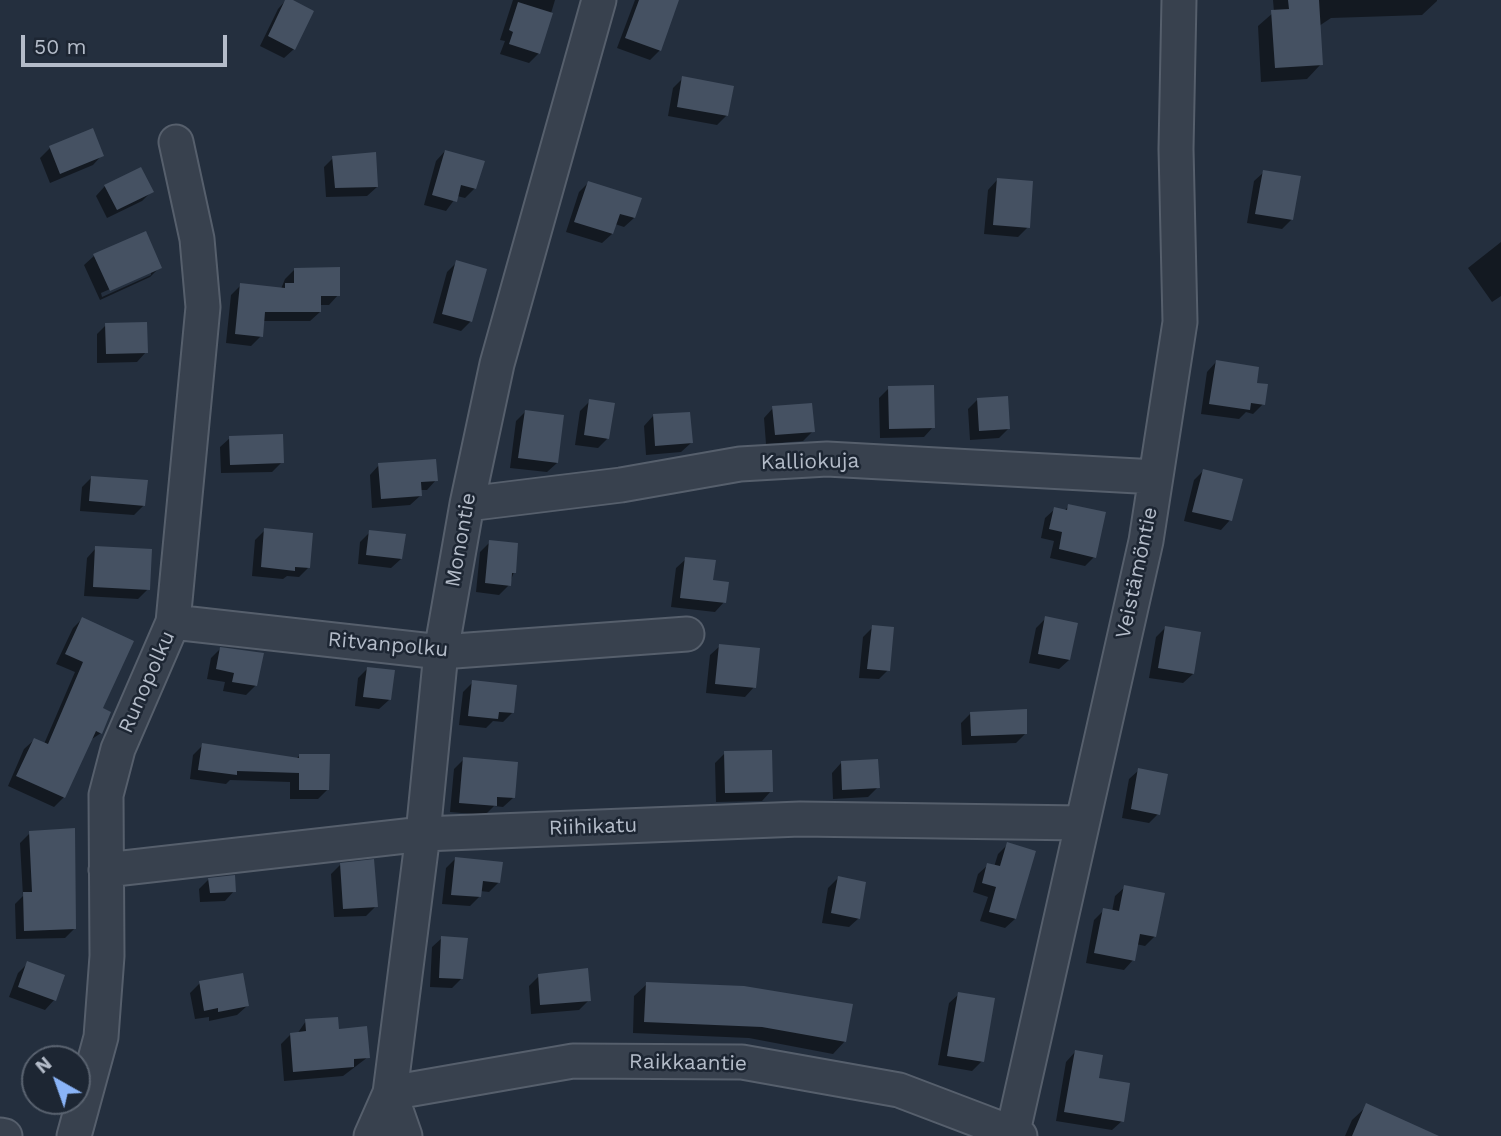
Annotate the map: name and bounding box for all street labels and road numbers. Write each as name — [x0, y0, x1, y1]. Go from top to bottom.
street label: Kalliokuja — [760, 449, 860, 475]
street label: Monontie — [440, 491, 482, 589]
street label: Veistämöntie — [1111, 505, 1163, 641]
street label: Runopolku — [113, 627, 181, 737]
street label: Ritvanpolku — [327, 627, 449, 663]
street label: Riihikatu — [548, 813, 638, 841]
street label: Raikkaantie — [629, 1049, 747, 1077]

